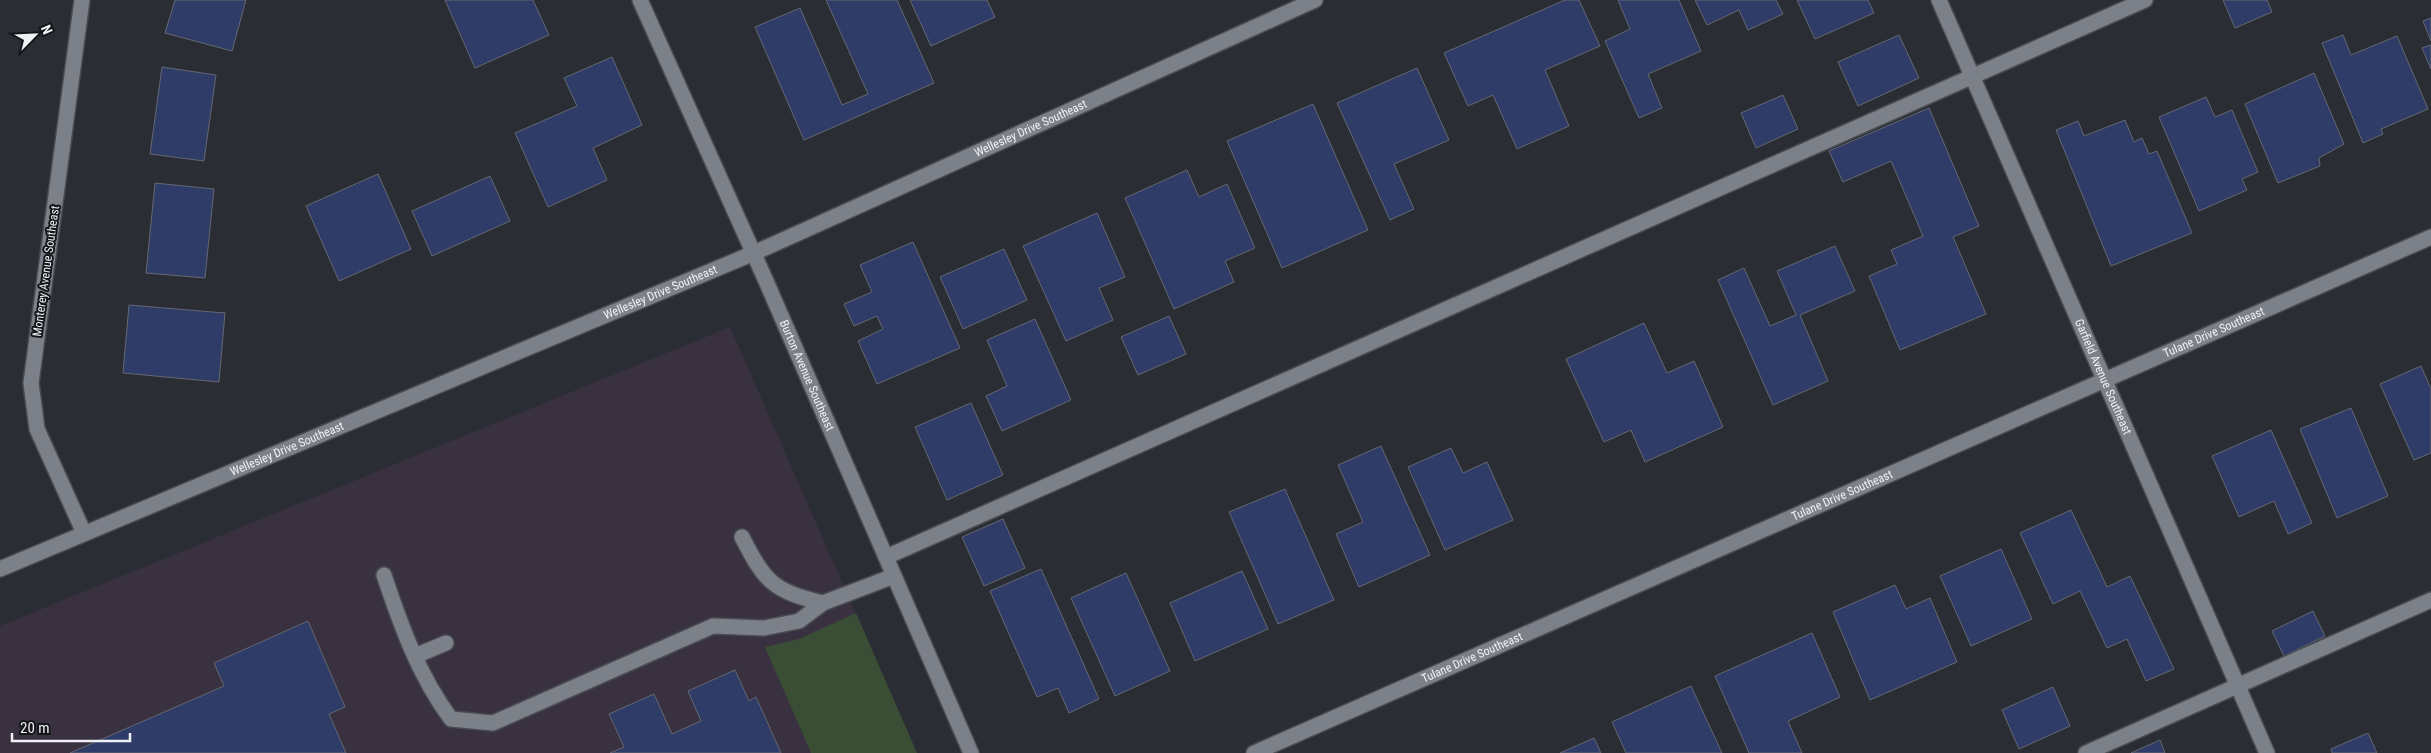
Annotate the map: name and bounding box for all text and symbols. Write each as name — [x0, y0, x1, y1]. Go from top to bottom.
north arrow — [10, 10, 60, 60]
text: N — [38, 23, 56, 37]
street label: Wellesley Drive Southeast — [972, 97, 1089, 160]
street label: Monterey Avenue Southeast — [30, 204, 62, 337]
street label: Wellesley Drive Southeast — [601, 262, 720, 322]
street label: Tulane Drive Southeast — [2161, 304, 2267, 360]
street label: Garfield Avenue Southeast — [2072, 317, 2135, 437]
street label: Burton Avenue Southeast — [777, 318, 837, 434]
street label: Wellesley Drive Southeast — [228, 419, 346, 479]
street label: Tulane Drive Southeast — [1789, 467, 1895, 523]
street label: Tulane Drive Southeast — [1419, 629, 1525, 686]
scale bar — [12, 710, 130, 742]
text: 20 m — [20, 719, 50, 737]

